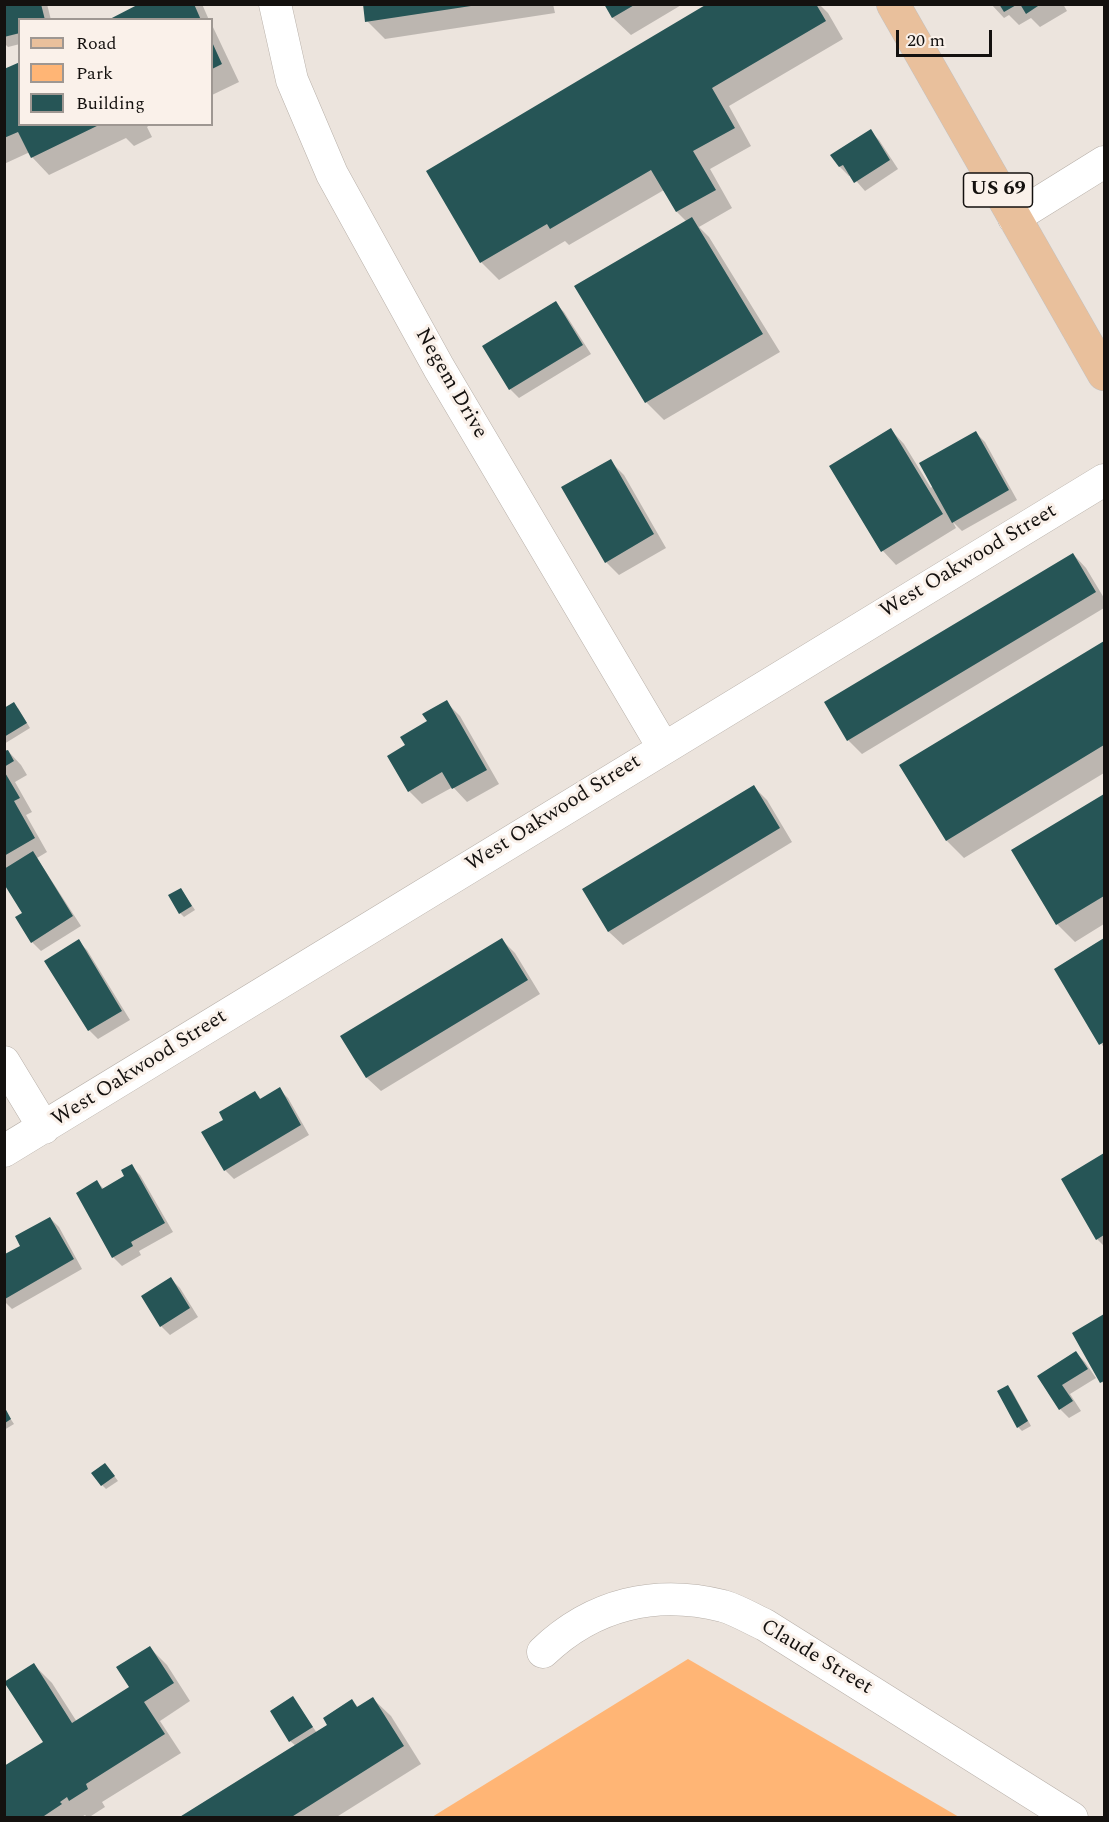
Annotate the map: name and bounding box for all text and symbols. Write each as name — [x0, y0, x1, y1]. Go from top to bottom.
legend — [18, 18, 213, 126]
scale bar — [899, 18, 995, 56]
text: 20 m — [907, 27, 945, 54]
text: Road — [76, 30, 117, 57]
text: Park — [76, 60, 113, 87]
text: Building — [76, 90, 145, 117]
road number: US 69 — [964, 173, 1032, 207]
street label: Negem Drive — [408, 324, 492, 444]
street label: West Oakwood Street — [876, 499, 1062, 625]
street label: West Oakwood Street — [462, 750, 646, 878]
street label: West Oakwood Street — [48, 1005, 232, 1133]
street label: Claude Street — [756, 1615, 876, 1701]

